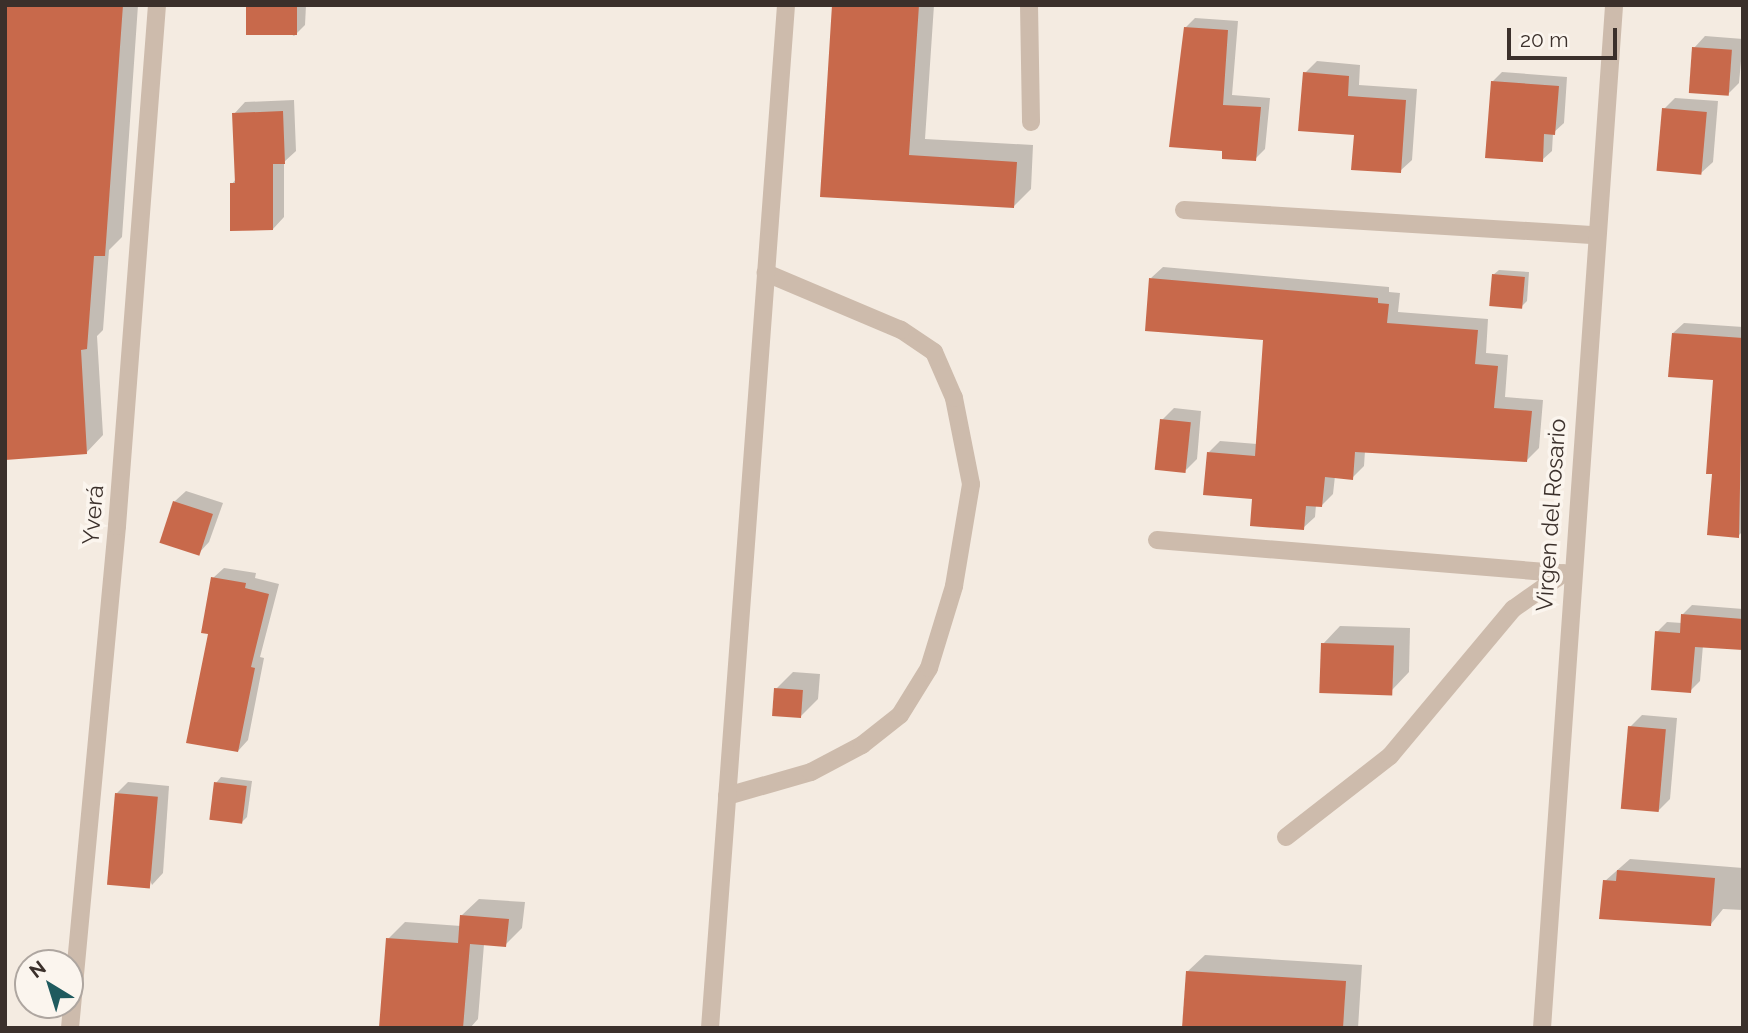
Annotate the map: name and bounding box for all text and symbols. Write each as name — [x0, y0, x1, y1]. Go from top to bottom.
scale bar — [1510, 14, 1620, 58]
text: 20 m — [1520, 27, 1568, 52]
street label: Virgen del Rosario — [1530, 417, 1572, 613]
street label: Yverá — [77, 484, 109, 546]
north arrow — [14, 949, 84, 1019]
text: N — [25, 956, 50, 982]

